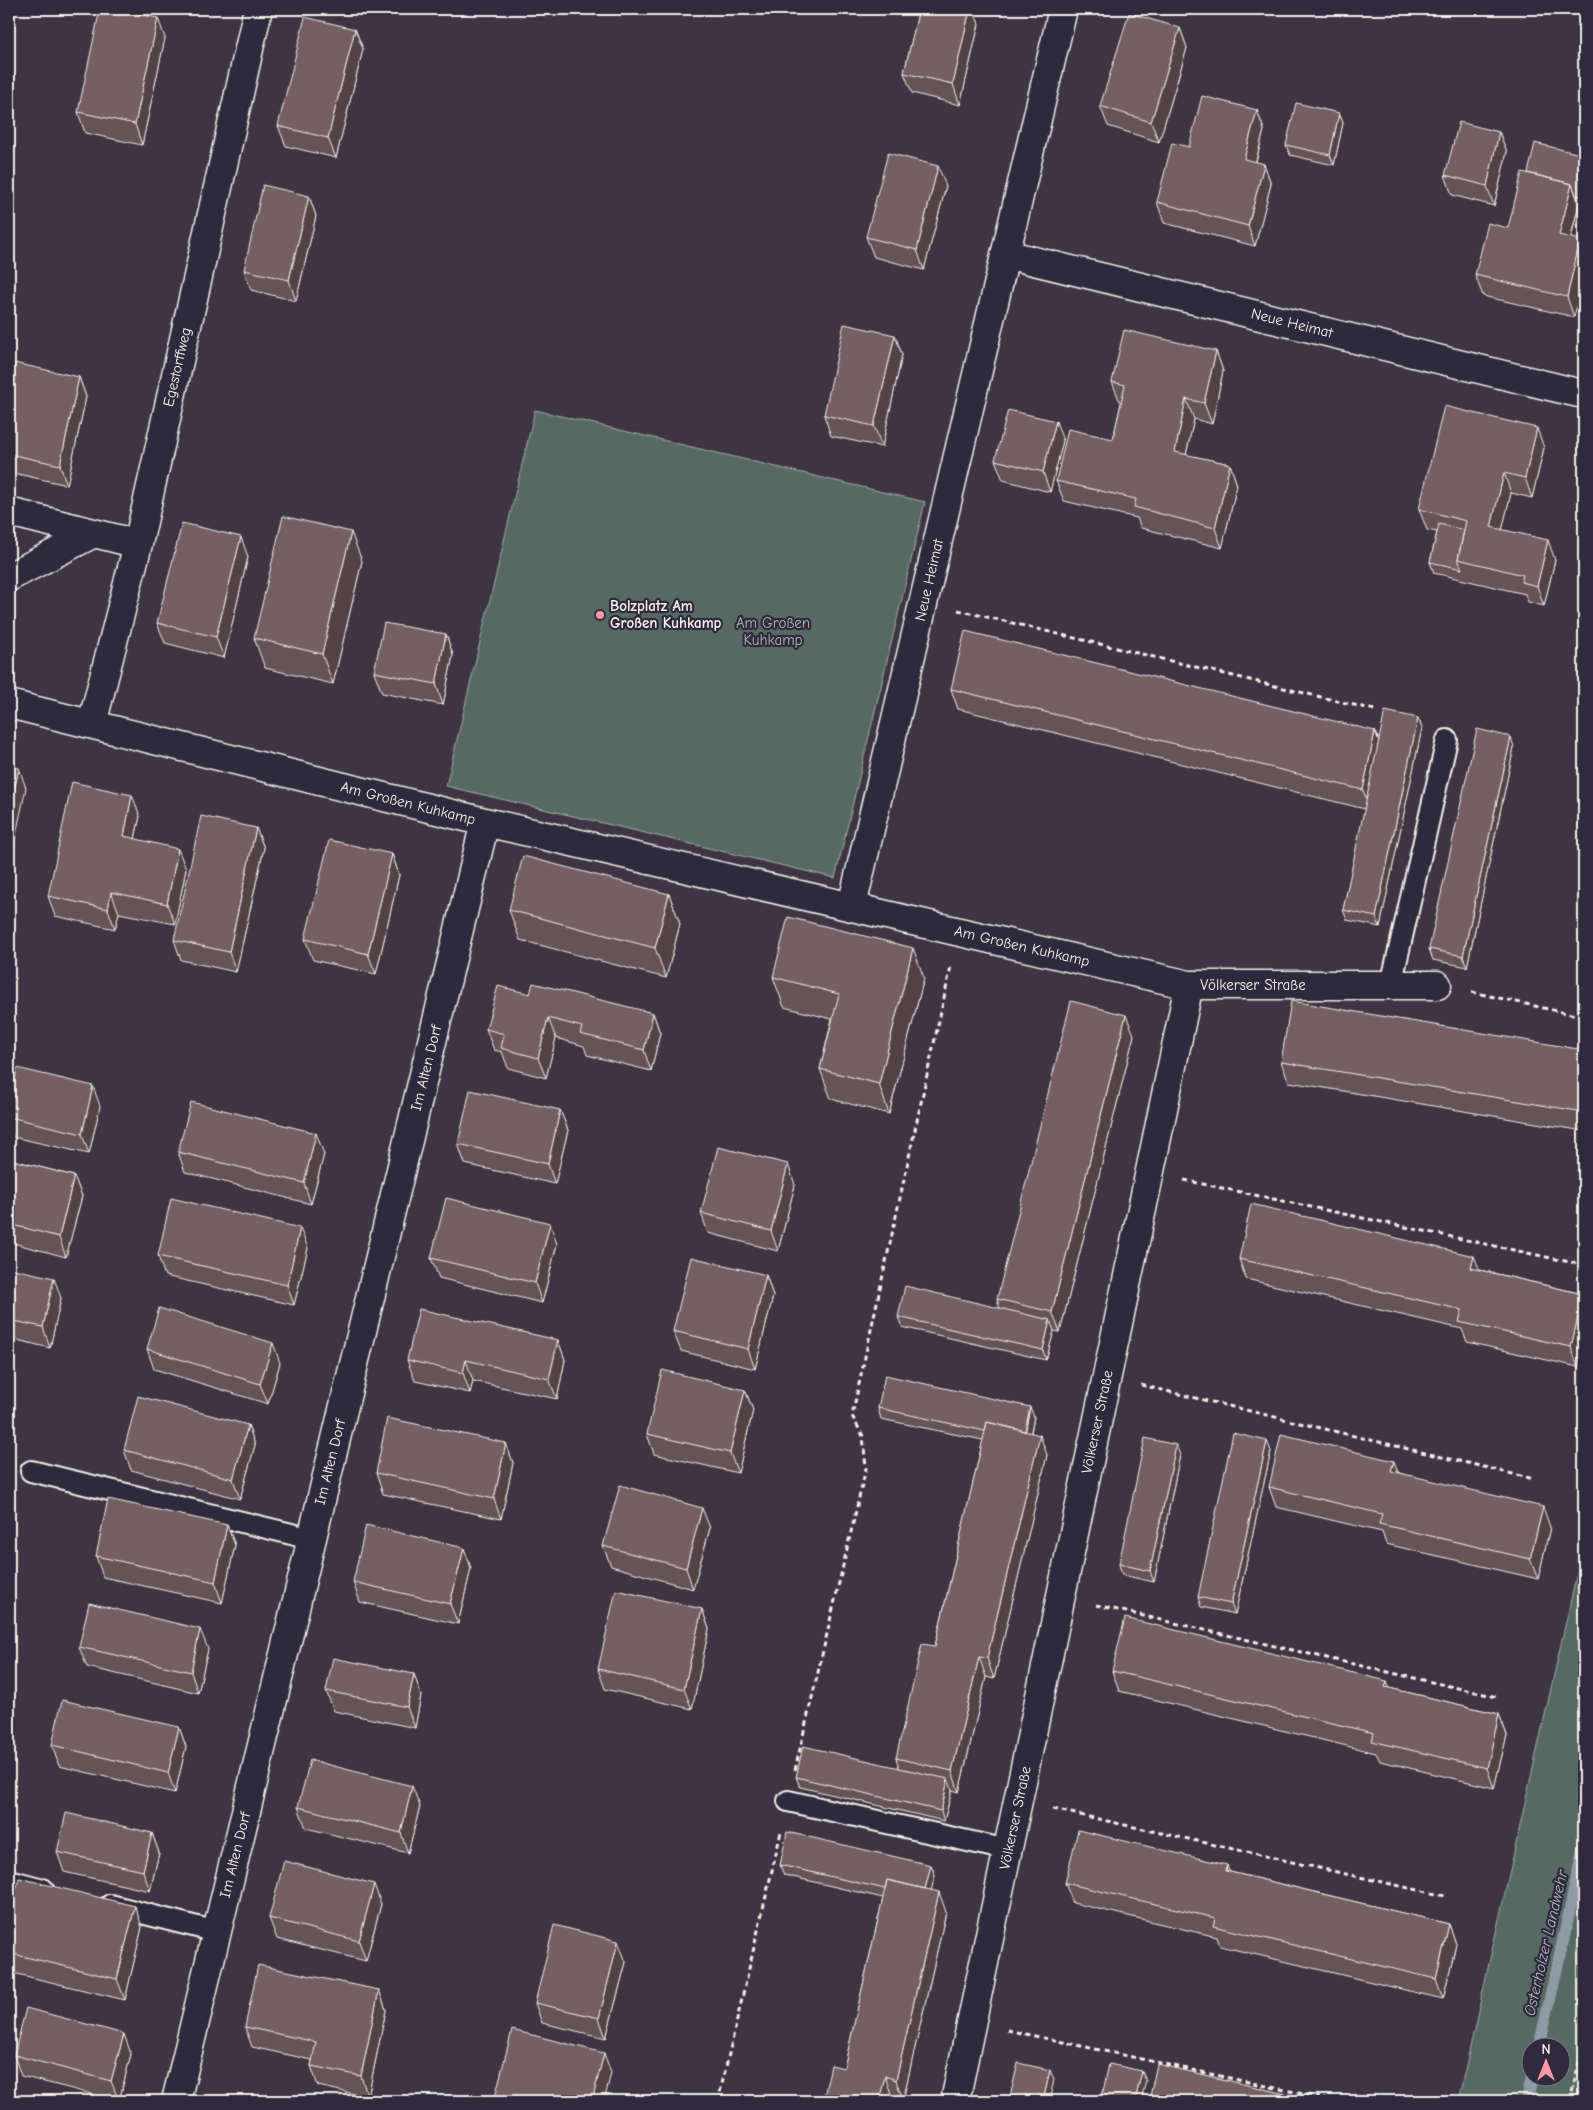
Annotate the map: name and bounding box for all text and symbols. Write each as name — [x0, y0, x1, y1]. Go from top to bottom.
street label: Neue Heimat — [1249, 304, 1336, 342]
street label: Egestorffweg — [159, 325, 195, 409]
street label: Neue Heimat — [911, 536, 947, 623]
place label: Bolzplatz Am Großen Kuhkamp — [610, 597, 722, 632]
marker: Bolzplatz Am Großen Kuhkamp — [594, 609, 606, 621]
park label: Am Großen Kuhkamp — [736, 614, 810, 649]
street label: Am Großen Kuhkamp — [339, 778, 477, 828]
street label: Am Großen Kuhkamp — [953, 922, 1091, 970]
street label: Völkerser Straße — [1200, 976, 1306, 994]
street label: Im Alten Dorf — [407, 1023, 446, 1113]
street label: Völkerser Straße — [1077, 1368, 1117, 1475]
street label: Im Alten Dorf — [311, 1417, 350, 1507]
street label: Völkerser Straße — [995, 1764, 1035, 1871]
street label: Im Alten Dorf — [216, 1810, 255, 1900]
water label: Osterholzer Landwehr — [1520, 1868, 1572, 2018]
north arrow — [1520, 2038, 1570, 2088]
text: N — [1541, 2041, 1551, 2058]

